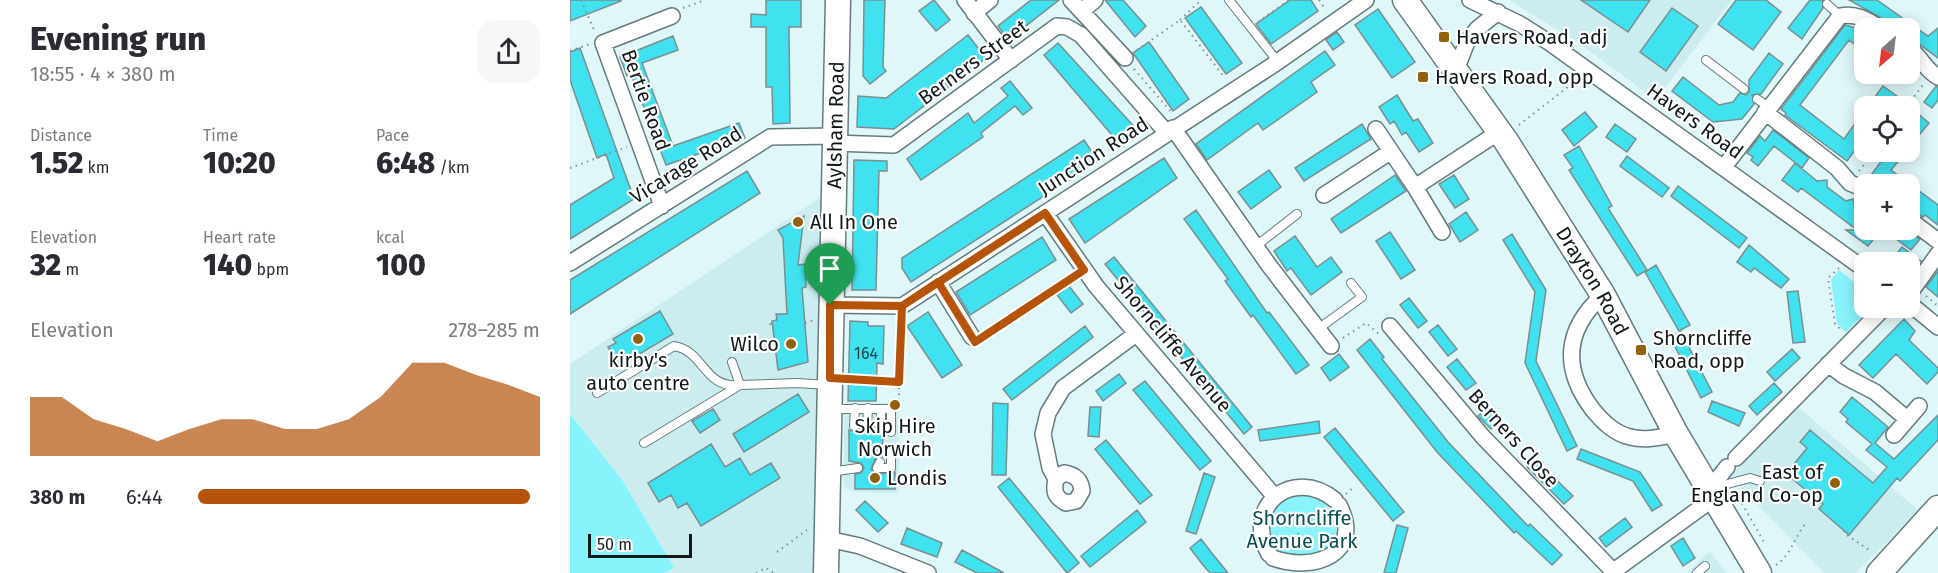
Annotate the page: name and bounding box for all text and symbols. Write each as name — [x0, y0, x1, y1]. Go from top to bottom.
street label: Berners Street — [913, 14, 1033, 110]
north arrow — [1854, 18, 1920, 84]
map controls — [1854, 18, 1920, 318]
text: Evening run — [30, 19, 206, 59]
button: share — [477, 20, 540, 83]
place label: Havers Road, adj — [1456, 25, 1608, 49]
marker: Havers Road, adj — [1437, 30, 1451, 44]
street label: Bertie Road — [617, 46, 675, 154]
street label: Aylsham Road — [822, 61, 849, 189]
text: 18:55 · 4 × 380 m — [30, 62, 176, 86]
place label: Havers Road, opp — [1435, 65, 1594, 89]
marker: Havers Road, opp — [1416, 70, 1430, 84]
street label: Havers Road — [1642, 78, 1748, 164]
button: locate — [1854, 96, 1920, 162]
street label: Junction Road — [1033, 111, 1153, 201]
street label: Vicarage Road — [626, 121, 746, 209]
text: Distance — [30, 126, 92, 145]
text: Time — [203, 126, 238, 145]
text: Pace — [376, 126, 409, 145]
text: 1.52 — [30, 145, 83, 181]
text: 10:20 — [203, 145, 276, 181]
text: 6:48 — [376, 145, 435, 181]
text: km — [83, 158, 110, 177]
text: /km — [435, 158, 470, 177]
button: + — [1854, 174, 1920, 240]
place label: All In One — [810, 210, 898, 234]
marker: All In One — [791, 215, 805, 229]
street label: Drayton Road — [1551, 222, 1634, 339]
text: Elevation — [30, 228, 97, 247]
text: Heart rate — [203, 228, 276, 247]
text: kcal — [376, 228, 405, 247]
pin — [804, 243, 855, 305]
text: 32 — [30, 247, 61, 283]
text: 140 — [203, 247, 252, 283]
text: 100 — [376, 247, 426, 283]
icon: arrive — [813, 252, 846, 285]
button: − — [1854, 252, 1920, 318]
text: m — [61, 260, 79, 279]
text: bpm — [252, 260, 289, 279]
street label: Shorncliffe Avenue — [1109, 271, 1237, 417]
text: Elevation — [30, 318, 114, 342]
text: 278–285 m — [448, 318, 540, 342]
place label: Shorncliffe Road, opp — [1653, 326, 1752, 373]
marker: kirby's auto centre — [631, 332, 645, 346]
place label: Wilco — [730, 332, 779, 356]
marker: Wilco — [784, 337, 798, 351]
marker: Shorncliffe Road, opp — [1634, 343, 1648, 357]
house number: 164 — [854, 344, 878, 363]
place label: kirby's auto centre — [586, 348, 690, 395]
street label: Berners Close — [1464, 384, 1564, 492]
marker: Skip Hire Norwich — [888, 398, 902, 412]
place label: Skip Hire Norwich — [854, 414, 936, 461]
place label: East of England Co-op — [1691, 460, 1824, 507]
place label: Londis — [887, 466, 947, 490]
marker: Londis — [868, 471, 882, 485]
marker: East of England Co-op — [1828, 476, 1842, 490]
text: 380 m — [30, 485, 85, 509]
text: 6:44 — [126, 485, 163, 509]
park label: Shorncliffe Avenue Park — [1246, 506, 1358, 553]
scale bar — [588, 531, 692, 558]
text: 50 m — [597, 535, 632, 554]

